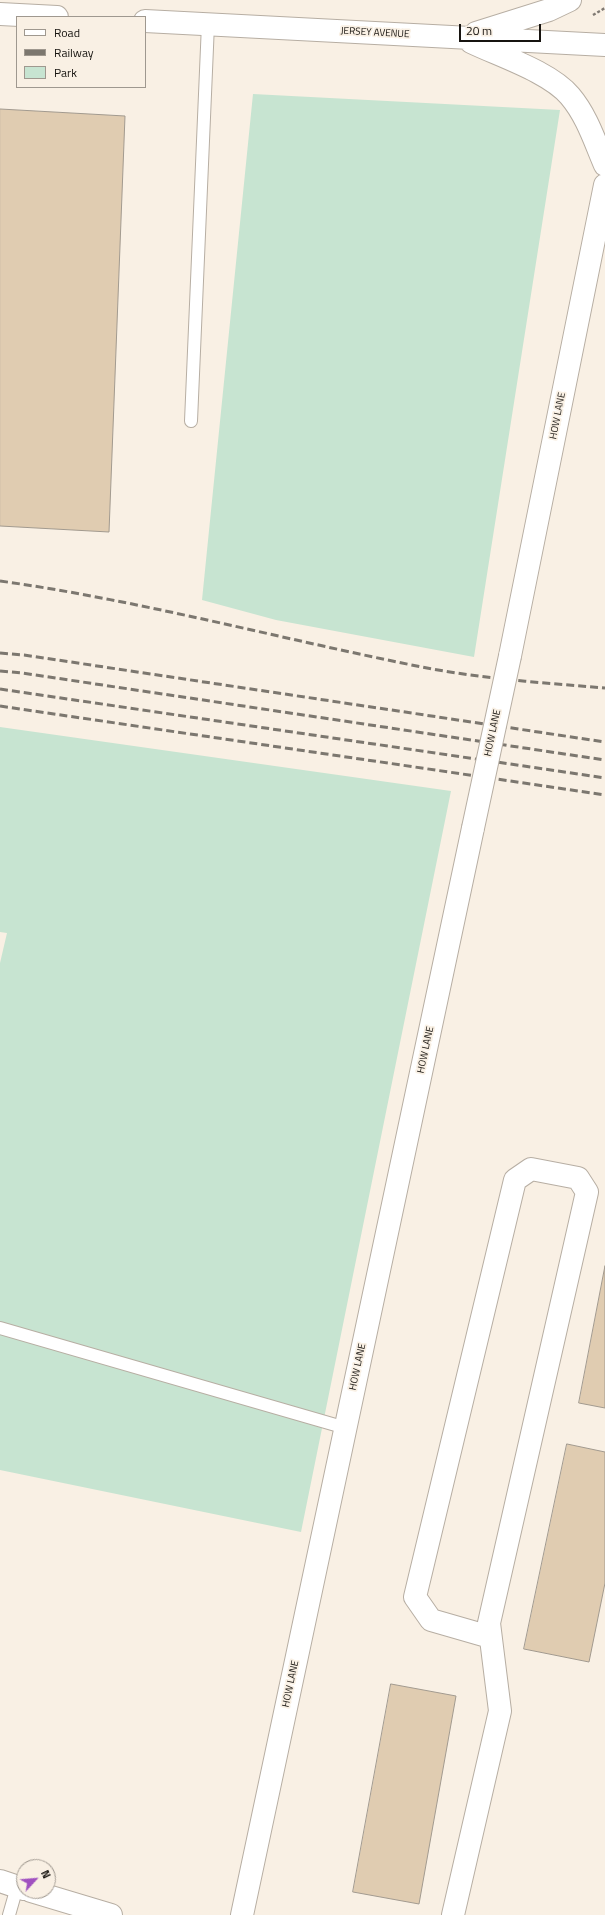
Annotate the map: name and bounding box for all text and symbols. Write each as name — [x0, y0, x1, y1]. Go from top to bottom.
legend — [16, 16, 146, 88]
scale bar — [461, 16, 543, 42]
text: 20 m — [466, 21, 492, 40]
text: Road — [54, 23, 80, 42]
street label: JERSEY AVENUE — [340, 25, 410, 41]
text: Railway — [54, 43, 94, 62]
text: Park — [54, 63, 77, 82]
street label: HOW LANE — [548, 392, 568, 440]
street label: HOW LANE — [482, 709, 504, 757]
street label: HOW LANE — [415, 1026, 437, 1074]
street label: HOW LANE — [347, 1343, 369, 1391]
street label: HOW LANE — [280, 1660, 302, 1708]
north arrow — [16, 1859, 56, 1899]
text: N — [37, 1867, 55, 1881]

